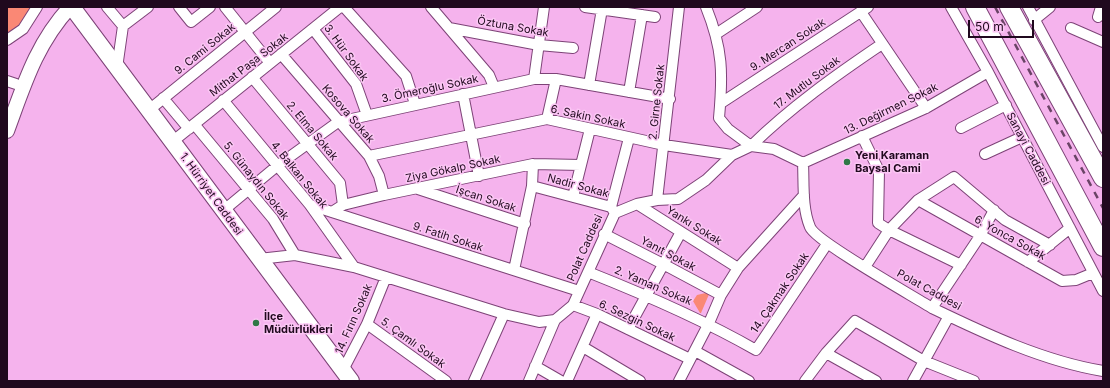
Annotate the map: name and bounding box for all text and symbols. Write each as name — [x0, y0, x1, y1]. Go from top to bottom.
scale bar — [970, 12, 1036, 38]
street label: Öztuna Sokak — [476, 14, 550, 40]
street label: 9. Mercan Sokak — [748, 16, 828, 74]
text: 50 m — [975, 19, 1004, 34]
street label: 9. Cami Sokak — [172, 20, 238, 78]
street label: 3. Hür Sokak — [321, 22, 371, 84]
street label: Mithat Paşa Sokak — [207, 30, 291, 100]
street label: 17. Mutlu Sokak — [771, 54, 843, 112]
street label: 2. Girne Sokak — [646, 63, 668, 141]
street label: 3. Ömeroğlu Sokak — [380, 72, 480, 106]
street label: 13. Değirmen Sokak — [842, 81, 940, 137]
street label: Kosova Sokak — [319, 82, 377, 146]
street label: 2. Elma Sokak — [283, 99, 341, 163]
street label: 6. Sakin Sokak — [549, 103, 627, 131]
street label: Sanayi Caddesi — [1003, 110, 1053, 188]
street label: 5. Günaydın Sokak — [220, 139, 292, 223]
street label: 4. Balkan Sokak — [268, 139, 330, 211]
place label: Yeni Karaman Baysal Cami — [855, 149, 929, 175]
street label: 1. Hürriyet Caddesi — [177, 150, 245, 238]
street label: Ziya Gökalp Sokak — [404, 153, 502, 185]
marker: Yeni Karaman Baysal Cami — [842, 157, 852, 167]
street label: Nadir Sokak — [546, 171, 610, 201]
street label: İşcan Sokak — [454, 183, 518, 215]
street label: Yankı Sokak — [664, 204, 724, 248]
street label: Polat Caddesi — [564, 213, 606, 283]
street label: 6. Yonca Sokak — [972, 213, 1048, 263]
street label: 9. Fatih Sokak — [411, 219, 485, 255]
street label: Yanıt Sokak — [638, 234, 698, 274]
street label: 14. Çakmak Sokak — [748, 250, 812, 336]
street label: 2. Yaman Sokak — [612, 264, 694, 308]
street label: Polat Caddesi — [894, 267, 964, 313]
street label: 14. Fırın Sokak — [333, 282, 375, 356]
street label: 6. Sezgin Sokak — [597, 298, 677, 344]
place label: İlçe Müdürlükleri — [264, 310, 333, 336]
street label: 5. Çamlı Sokak — [378, 315, 448, 371]
marker: İlçe Müdürlükleri — [251, 318, 261, 328]

